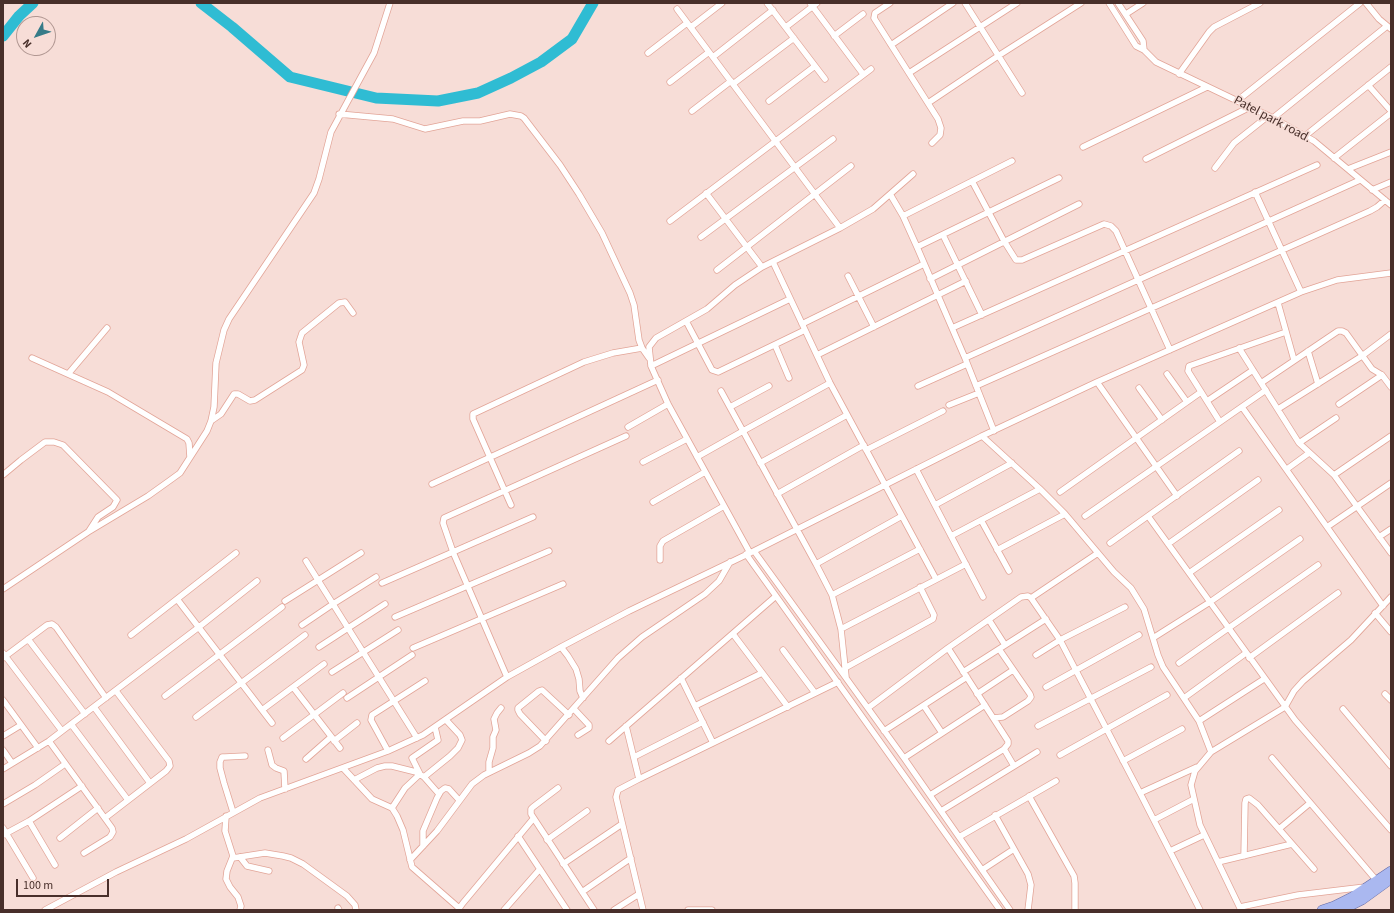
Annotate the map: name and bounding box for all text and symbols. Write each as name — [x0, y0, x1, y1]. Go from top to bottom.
north arrow — [16, 16, 56, 56]
text: N — [19, 36, 35, 51]
street label: Patel park road. — [1231, 93, 1313, 147]
scale bar — [18, 871, 111, 897]
text: 100 m — [23, 877, 53, 894]

